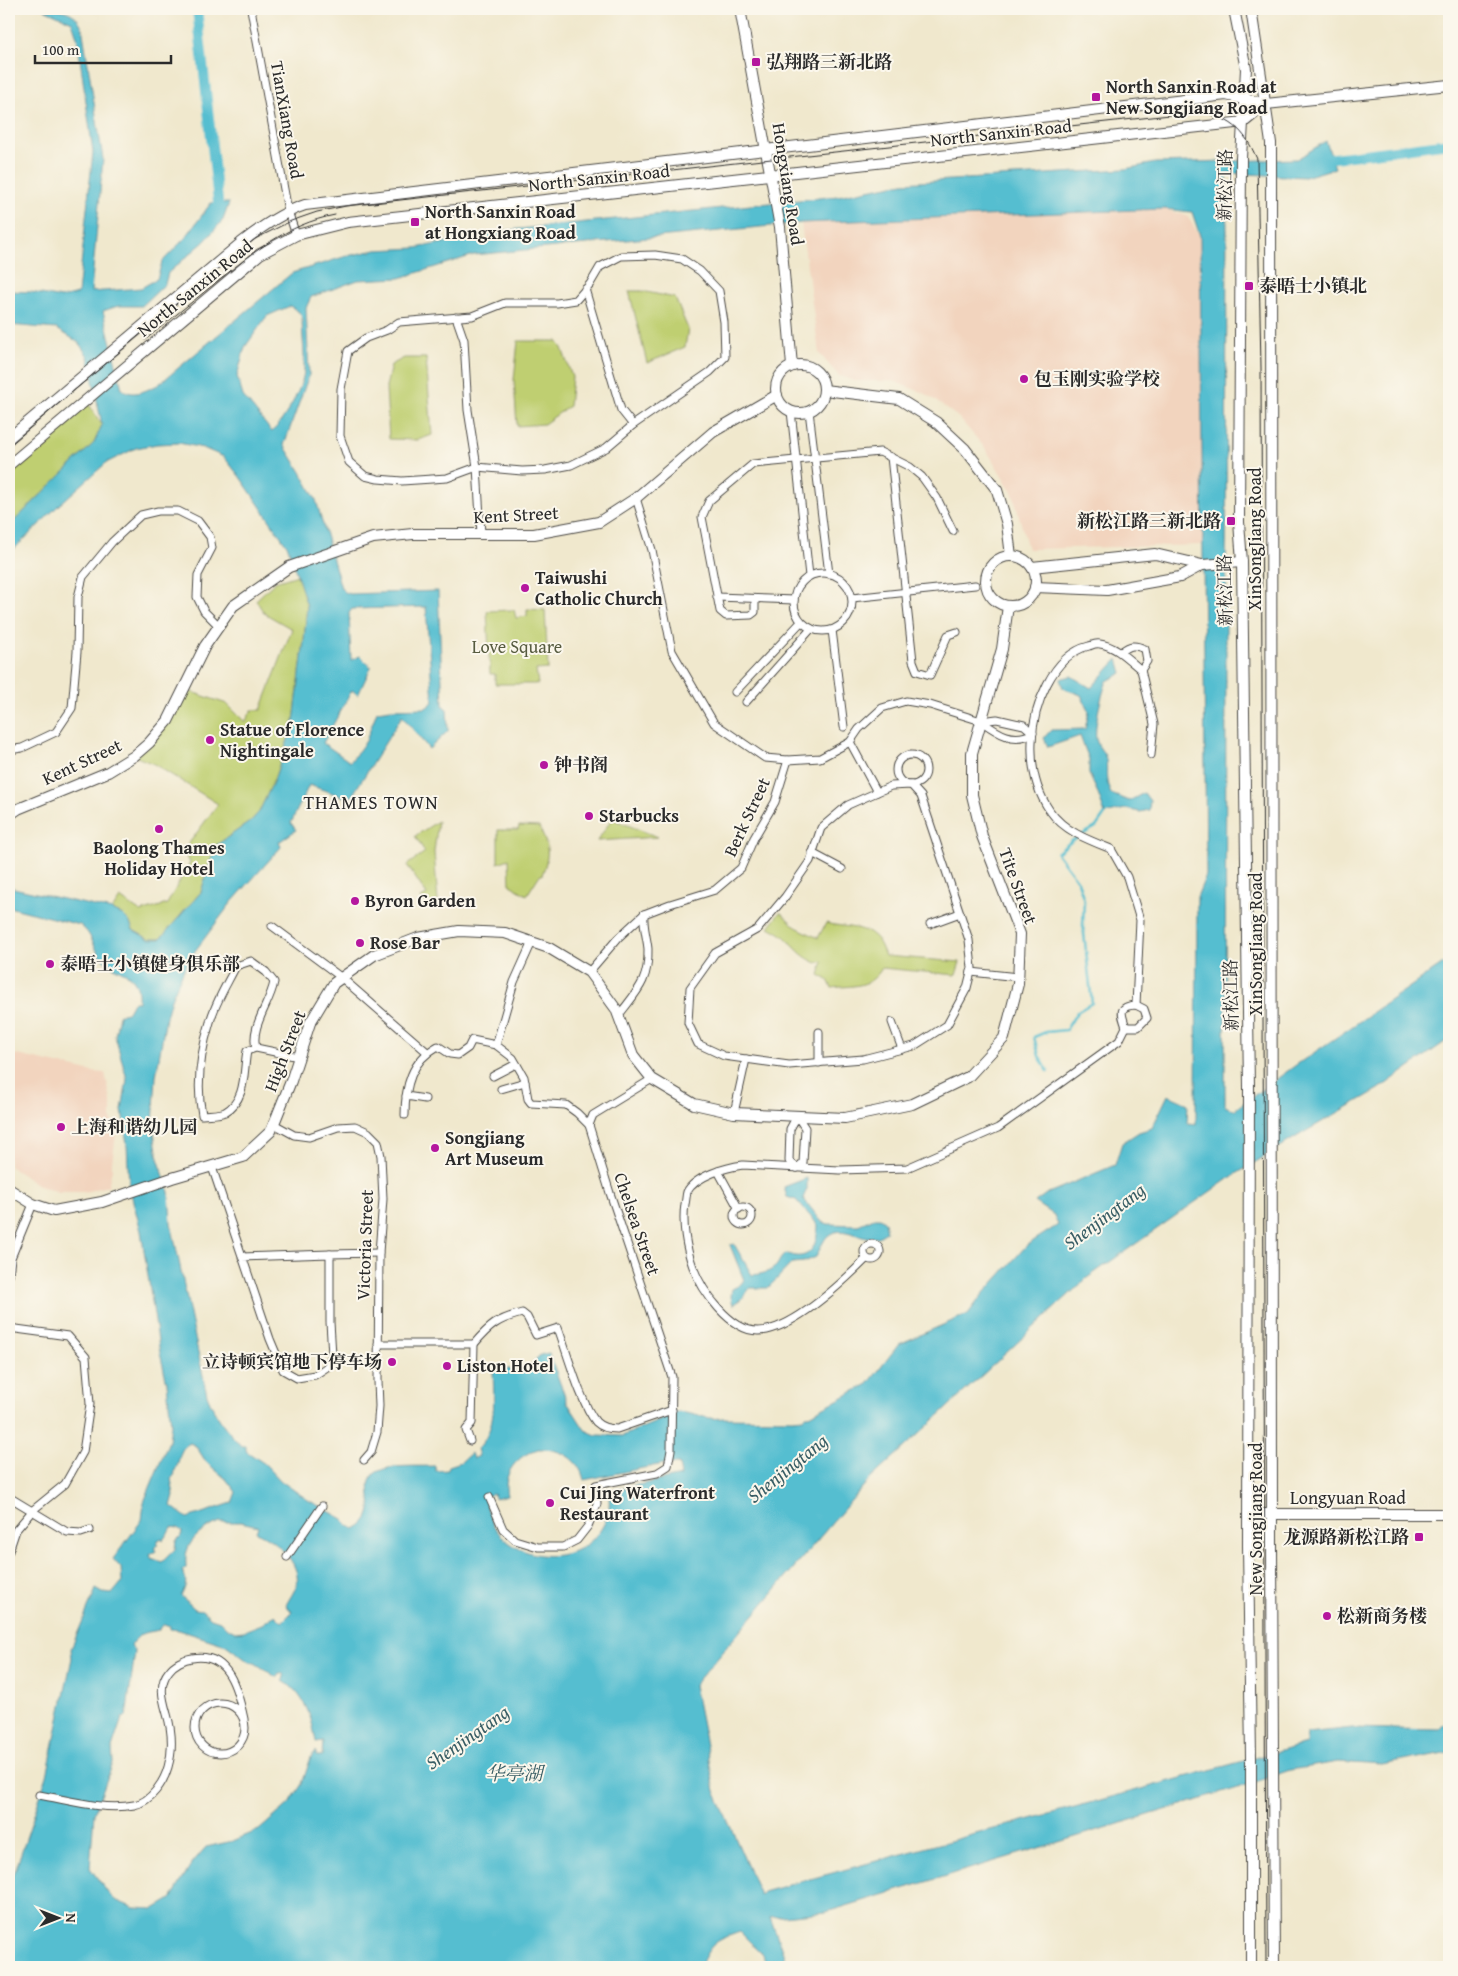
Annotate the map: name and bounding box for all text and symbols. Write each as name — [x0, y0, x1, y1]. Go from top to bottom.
scale bar — [35, 32, 171, 64]
text: 100 m — [42, 39, 80, 60]
place label: 弘翔路三新北路 — [766, 48, 892, 75]
marker: 弘翔路三新北路 — [750, 56, 762, 68]
street label: TianXiang Road — [264, 59, 311, 181]
place label: North Sanxin Road at New Songjiang Road — [1106, 73, 1277, 121]
marker: North Sanxin Road at New Songjiang Road — [1090, 91, 1102, 103]
street label: North Sanxin Road — [929, 112, 1073, 153]
street label: Hongxiang Road — [765, 121, 812, 247]
street label: 新松江路 — [1210, 149, 1239, 221]
street label: North Sanxin Road — [527, 157, 671, 198]
place label: North Sanxin Road at Hongxiang Road — [425, 198, 577, 246]
marker: North Sanxin Road at Hongxiang Road — [409, 216, 421, 228]
street label: North Sanxin Road — [131, 232, 259, 343]
place label: 泰晤士小镇北 — [1259, 272, 1367, 299]
marker: 泰晤士小镇北 — [1243, 280, 1255, 292]
place label: 包玉刚实验学校 — [1034, 365, 1160, 392]
marker: 包玉刚实验学校 — [1018, 373, 1030, 385]
street label: XinSongJiang Road — [1241, 467, 1268, 611]
street label: Kent Street — [473, 499, 560, 530]
place label: 新松江路三新北路 — [1077, 507, 1221, 534]
marker: 新松江路三新北路 — [1225, 515, 1237, 527]
street label: 新松江路 — [1210, 554, 1239, 626]
place label: Taiwushi Catholic Church — [535, 564, 663, 612]
marker: Taiwushi Catholic Church — [519, 582, 531, 594]
park label: Love Square — [472, 633, 562, 660]
place label: Statue of Florence Nightingale — [220, 716, 365, 764]
street label: Kent Street — [38, 731, 127, 792]
marker: Statue of Florence Nightingale — [204, 734, 216, 746]
place label: 钟书阁 — [554, 751, 608, 778]
marker: 钟书阁 — [538, 759, 550, 771]
street label: Berk Street — [716, 772, 777, 861]
district label: THAMES TOWN — [303, 788, 439, 816]
place label: Starbucks — [599, 802, 679, 829]
marker: Starbucks — [583, 810, 595, 822]
marker: Baolong Thames Holiday Hotel — [153, 823, 165, 835]
place label: Baolong Thames Holiday Hotel — [93, 834, 225, 882]
street label: Tite Street — [992, 844, 1045, 928]
street label: XinSongJiang Road — [1242, 872, 1269, 1016]
place label: Byron Garden — [365, 887, 476, 914]
marker: Byron Garden — [349, 895, 361, 907]
place label: Rose Bar — [370, 929, 441, 956]
marker: Rose Bar — [354, 937, 366, 949]
place label: 泰晤士小镇健身俱乐部 — [60, 950, 240, 977]
marker: 泰晤士小镇健身俱乐部 — [44, 958, 56, 970]
street label: 新松江路 — [1216, 959, 1245, 1031]
street label: High Street — [257, 1005, 313, 1096]
place label: 上海和谐幼儿园 — [71, 1113, 197, 1140]
marker: 上海和谐幼儿园 — [55, 1121, 67, 1133]
place label: Songjiang Art Museum — [445, 1124, 544, 1172]
marker: Songjiang Art Museum — [429, 1142, 441, 1154]
street label: Chelsea Street — [607, 1169, 668, 1279]
water label: Shenjingtang — [1057, 1176, 1151, 1256]
street label: Victoria Street — [349, 1188, 380, 1301]
place label: 立诗顿宾馆地下停车场 — [202, 1348, 382, 1375]
place label: Liston Hotel — [457, 1352, 554, 1379]
marker: 立诗顿宾馆地下停车场 — [386, 1356, 398, 1368]
marker: Liston Hotel — [441, 1360, 453, 1372]
water label: Shenjingtang — [741, 1427, 834, 1509]
street label: New Songjiang Road — [1242, 1442, 1269, 1596]
place label: Cui Jing Waterfront Restaurant — [560, 1479, 715, 1527]
street label: Longyuan Road — [1290, 1484, 1406, 1511]
marker: Cui Jing Waterfront Restaurant — [544, 1497, 556, 1509]
place label: 龙源路新松江路 — [1283, 1523, 1409, 1550]
marker: 龙源路新松江路 — [1413, 1531, 1425, 1543]
place label: 松新商务楼 — [1337, 1602, 1427, 1629]
marker: 松新商务楼 — [1321, 1610, 1333, 1622]
water label: Shenjingtang — [420, 1698, 515, 1776]
water label: 华亭湖 — [485, 1759, 545, 1787]
north arrow — [32, 1894, 82, 1944]
text: N — [61, 1913, 81, 1923]

